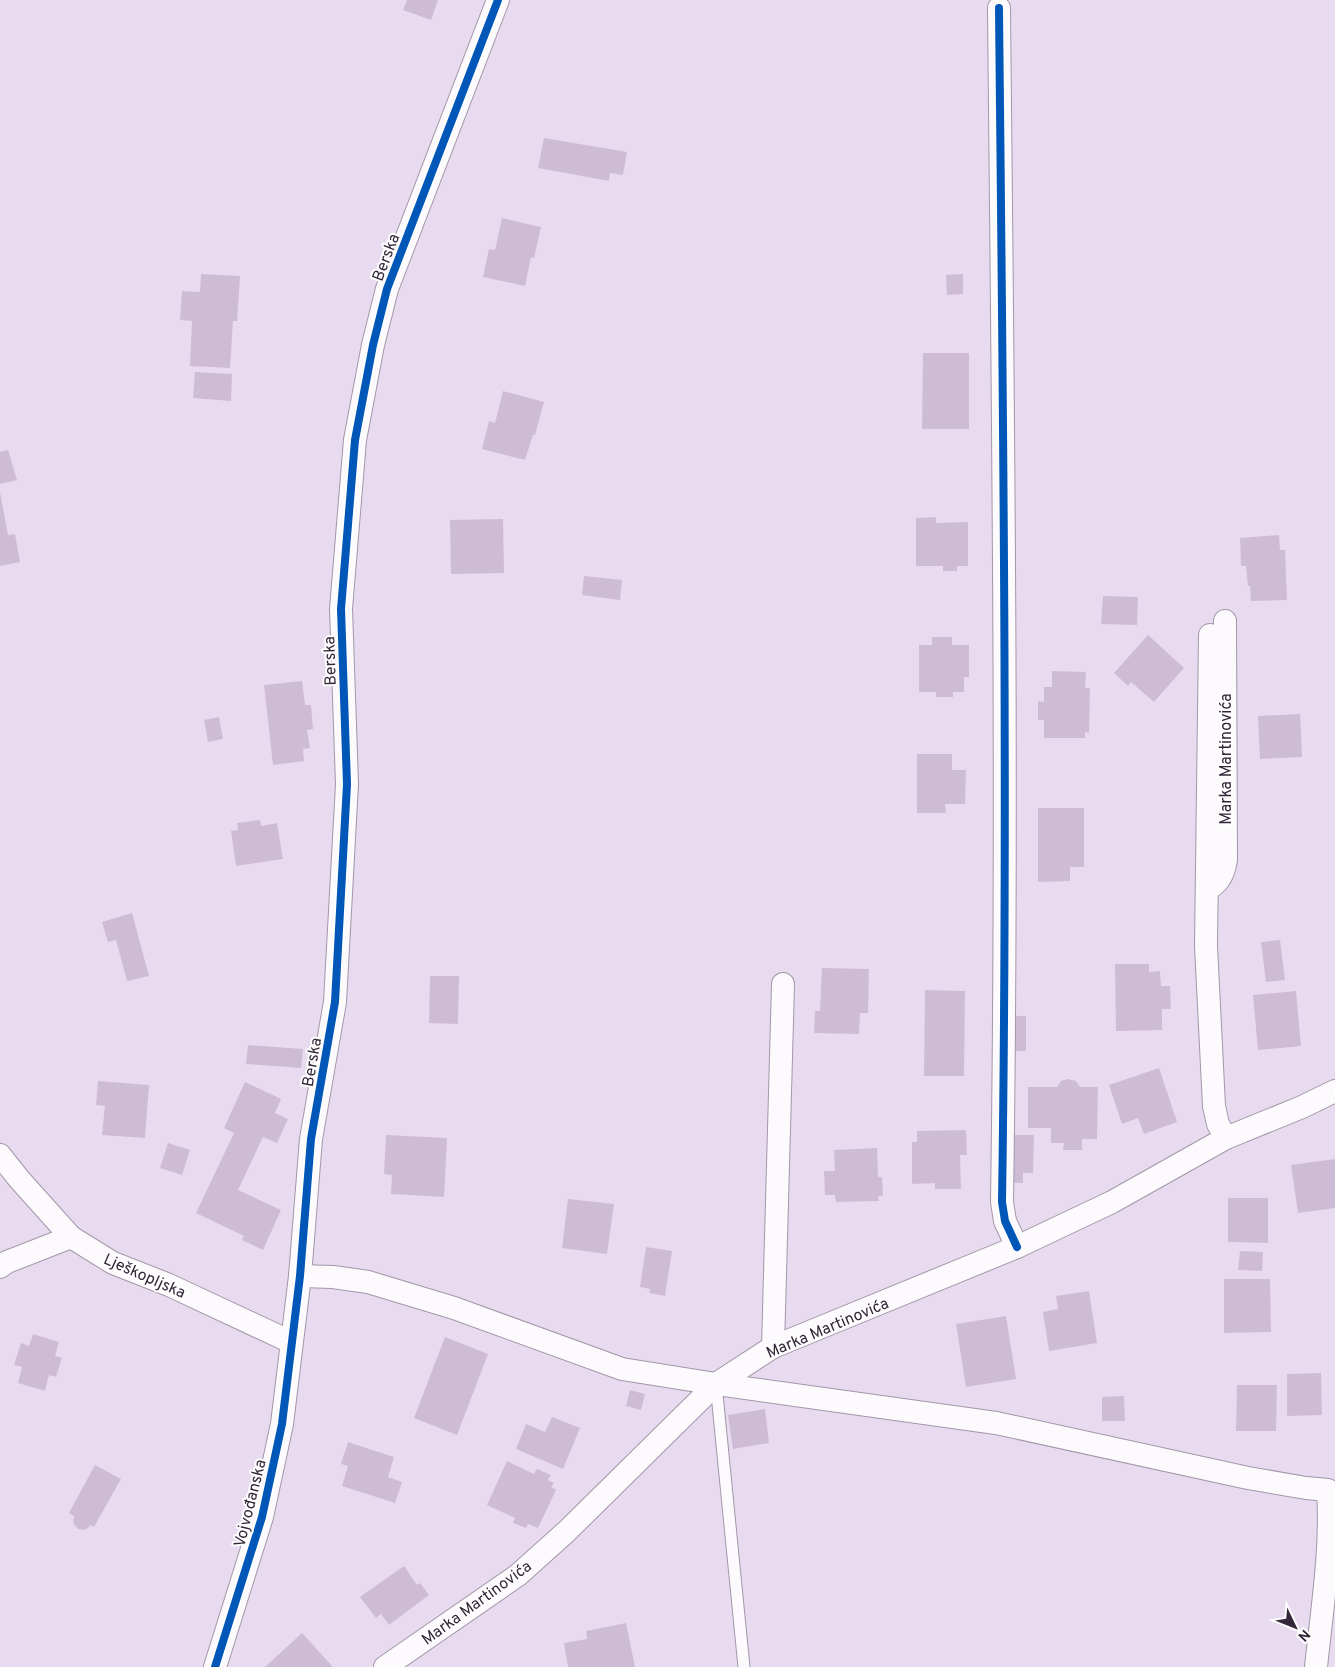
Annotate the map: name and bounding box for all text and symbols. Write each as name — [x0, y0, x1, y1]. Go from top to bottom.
street label: Berska — [369, 231, 405, 284]
street label: Berska — [320, 636, 342, 686]
street label: Marka Martinovića — [1217, 693, 1237, 825]
street label: Berska — [299, 1036, 327, 1088]
street label: Lješkopljska — [100, 1250, 188, 1304]
street label: Marka Martinovića — [763, 1294, 892, 1364]
street label: Vojvođanska — [230, 1457, 272, 1549]
street label: Marka Martinovića — [418, 1557, 536, 1650]
north arrow — [1270, 1602, 1320, 1652]
text: N — [1294, 1625, 1313, 1644]

